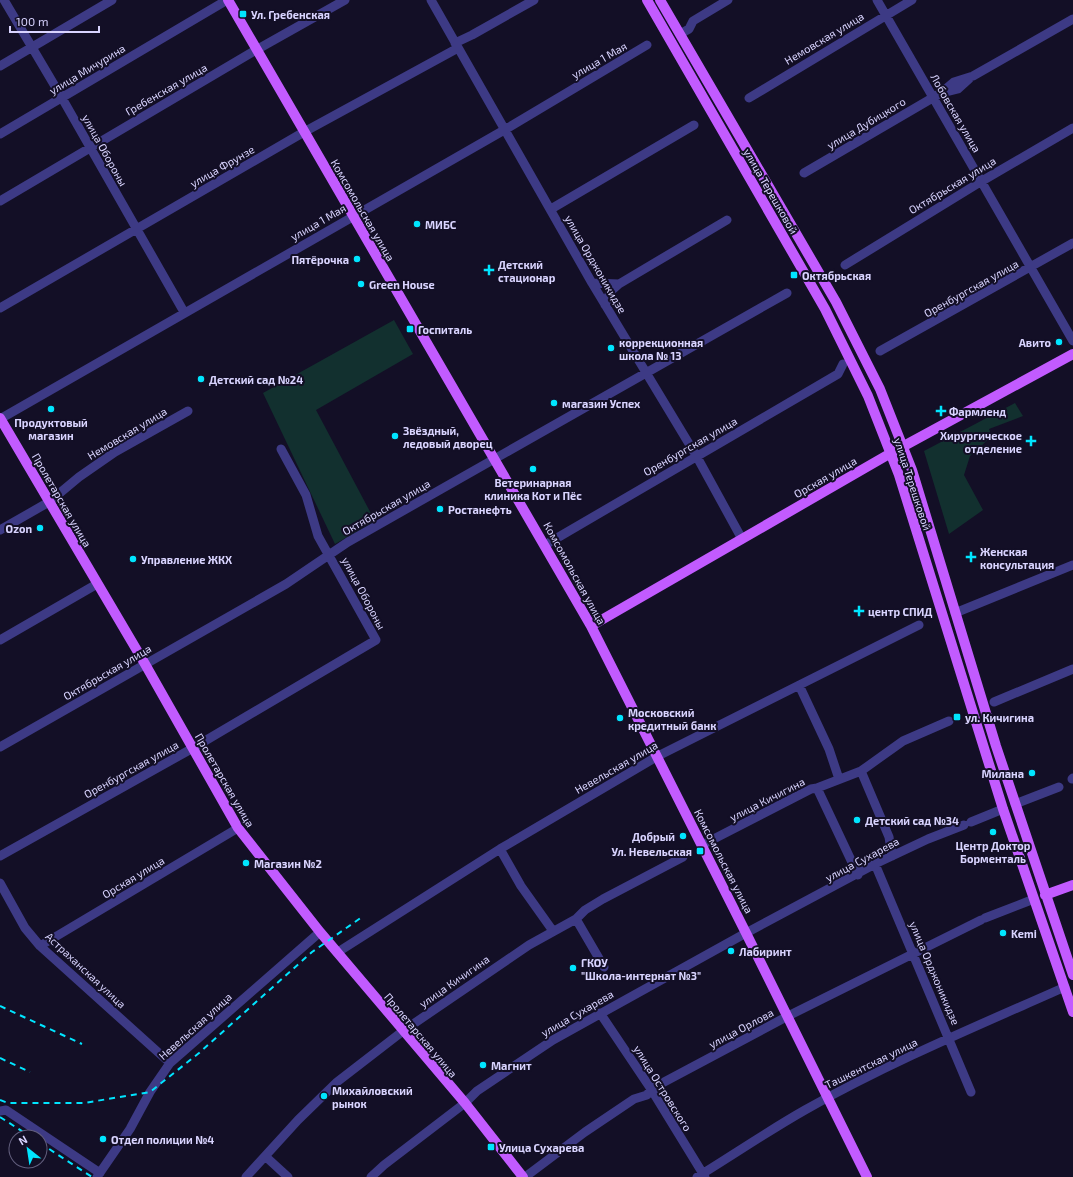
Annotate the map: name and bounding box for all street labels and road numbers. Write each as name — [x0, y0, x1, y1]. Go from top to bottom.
street label: Немовская улица — [782, 9, 867, 68]
street label: улица 1 Мая — [569, 39, 629, 82]
street label: улица Мичурина — [47, 41, 128, 98]
street label: Гребенская улица — [123, 60, 210, 119]
street label: Лобовская улица — [927, 71, 984, 155]
street label: улица Дубицкого — [824, 94, 908, 152]
street label: улица Обороны — [79, 112, 130, 189]
street label: улица Фрунзе — [187, 142, 257, 191]
street label: улица Терешковой — [740, 146, 801, 237]
street label: Октябрьская улица — [906, 154, 999, 217]
street label: Комсомольская улица — [328, 157, 397, 264]
street label: улица 1 Мая — [288, 201, 348, 244]
street label: улица Орджоникидзе — [562, 213, 629, 316]
street label: Оренбургская улица — [921, 257, 1021, 320]
street label: Немовская улица — [85, 404, 170, 463]
street label: Оренбургская улица — [641, 414, 740, 479]
street label: улица Терешковой — [891, 436, 934, 532]
street label: Пролетарская улица — [29, 451, 94, 550]
street label: Орская улица — [791, 454, 859, 501]
street label: Октябрьская улица — [340, 476, 433, 538]
street label: Комсомольская улица — [540, 519, 609, 627]
street label: улица Обороны — [339, 555, 389, 632]
street label: Октябрьская улица — [61, 641, 154, 703]
street label: Пролетарская улица — [192, 731, 257, 830]
street label: Оренбургская улица — [81, 738, 181, 801]
street label: Невельская улица — [572, 738, 660, 797]
street label: улица Кичигина — [727, 774, 807, 824]
street label: Комсомольская улица — [691, 807, 756, 916]
street label: улица Сухарева — [823, 834, 902, 885]
street label: Орская улица — [100, 853, 167, 902]
street label: улица Орджоникидзе — [906, 919, 963, 1027]
street label: Астраханская улица — [43, 929, 129, 1011]
street label: улица Кичигина — [416, 952, 492, 1011]
street label: улица Сухарева — [538, 987, 616, 1040]
street label: Невельская улица — [156, 990, 235, 1063]
street label: Пролетарская улица — [381, 990, 460, 1081]
street label: улица Орлова — [706, 1005, 776, 1051]
street label: Ташкентская улица — [823, 1035, 920, 1092]
street label: улица Островского — [630, 1043, 695, 1134]

